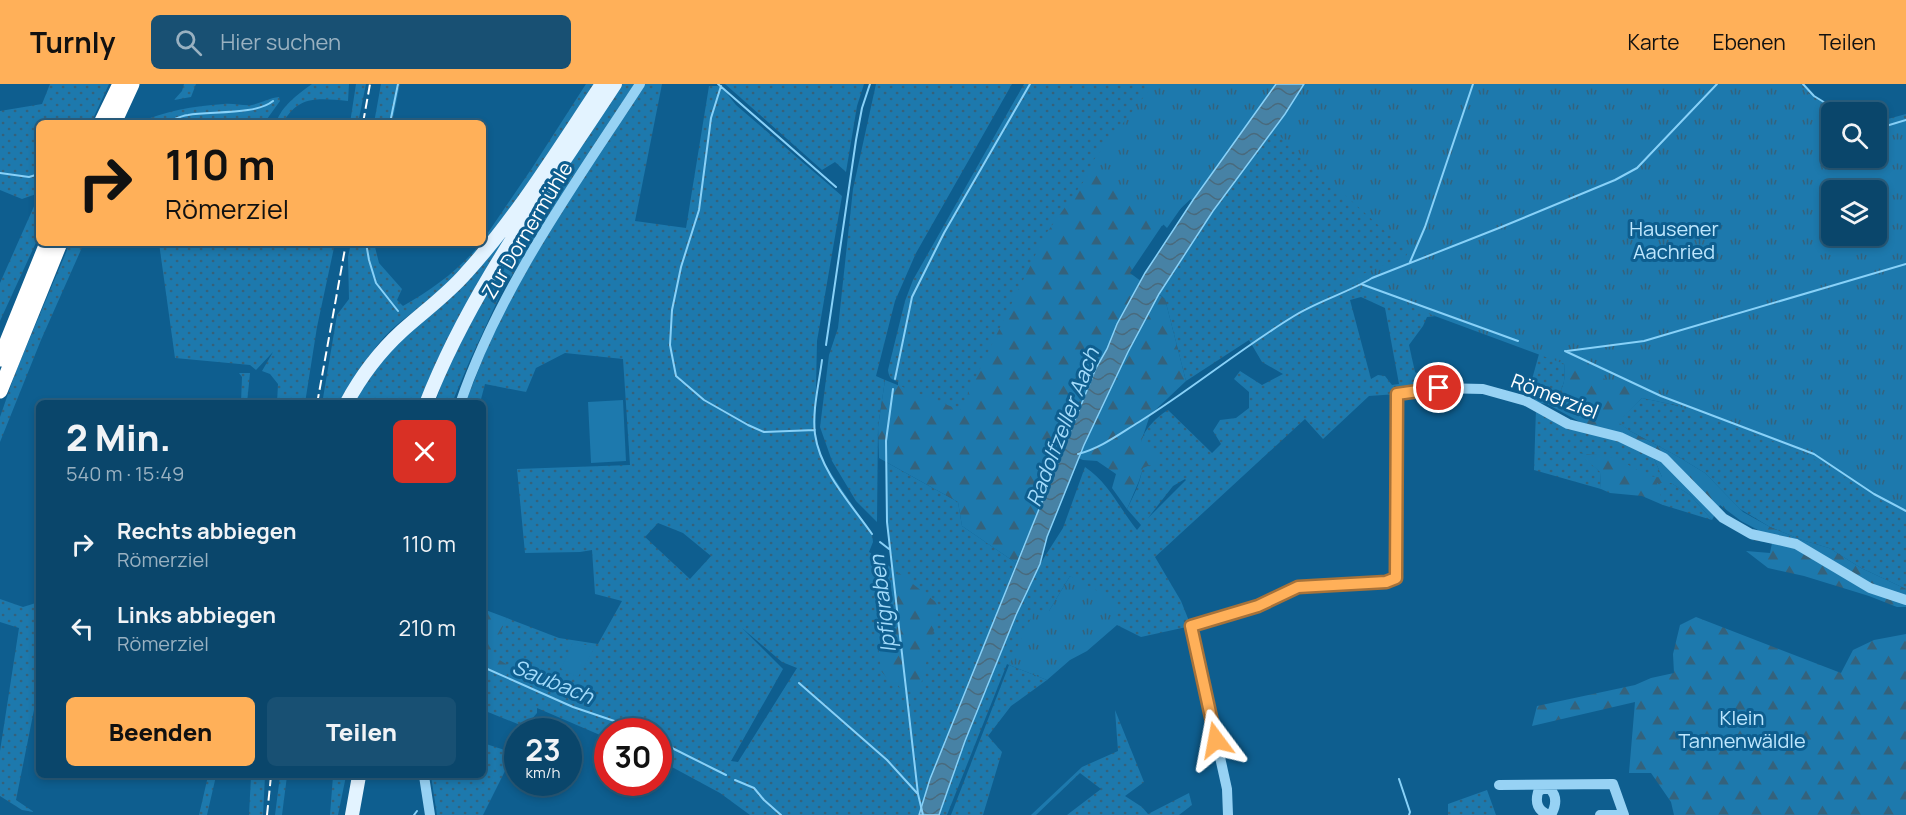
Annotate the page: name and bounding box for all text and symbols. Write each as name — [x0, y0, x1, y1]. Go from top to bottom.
search box — [151, 15, 571, 69]
text: Turnly — [30, 23, 115, 61]
icon: search — [172, 26, 205, 59]
text: Hier suchen — [220, 27, 341, 57]
text: Karte — [1627, 28, 1679, 56]
text: Ebenen — [1712, 28, 1786, 56]
text: Teilen — [1819, 28, 1876, 56]
map controls — [1821, 102, 1887, 246]
button: search — [1821, 102, 1887, 168]
text: 110 m — [165, 135, 276, 193]
icon: right — [66, 144, 144, 222]
street label: Zur Dornermühle — [475, 156, 579, 304]
button: layers — [1821, 180, 1887, 246]
text: Römerziel — [165, 190, 289, 227]
park label: Hausener Aachried — [1629, 215, 1719, 265]
water label: Radolfzeller Aach — [1019, 342, 1106, 510]
pin — [1413, 362, 1464, 413]
street label: Römerziel — [1507, 367, 1603, 425]
icon: arrive — [1422, 371, 1455, 404]
text: 2 Min. — [66, 413, 171, 462]
button: close — [393, 420, 456, 483]
text: 540 m · 15:49 — [66, 460, 184, 487]
text: Rechts abbiegen — [117, 516, 296, 546]
icon: right — [66, 528, 99, 561]
text: 110 m — [402, 529, 456, 559]
text: Römerziel — [117, 546, 209, 573]
water label: Ipfigraben — [862, 552, 902, 654]
text: Links abbiegen — [117, 600, 276, 630]
icon: left — [66, 612, 99, 645]
text: 210 m — [398, 613, 456, 643]
text: Römerziel — [117, 630, 209, 657]
water label: Saubach — [508, 652, 599, 711]
button: Beenden — [66, 697, 255, 766]
button: Teilen — [267, 697, 456, 766]
park label: Klein Tannenwäldle — [1678, 704, 1806, 754]
position arrow — [1184, 708, 1248, 772]
speed limit sign: 30 — [594, 718, 672, 796]
text: 23 — [525, 729, 561, 770]
text: km/h — [526, 762, 560, 783]

